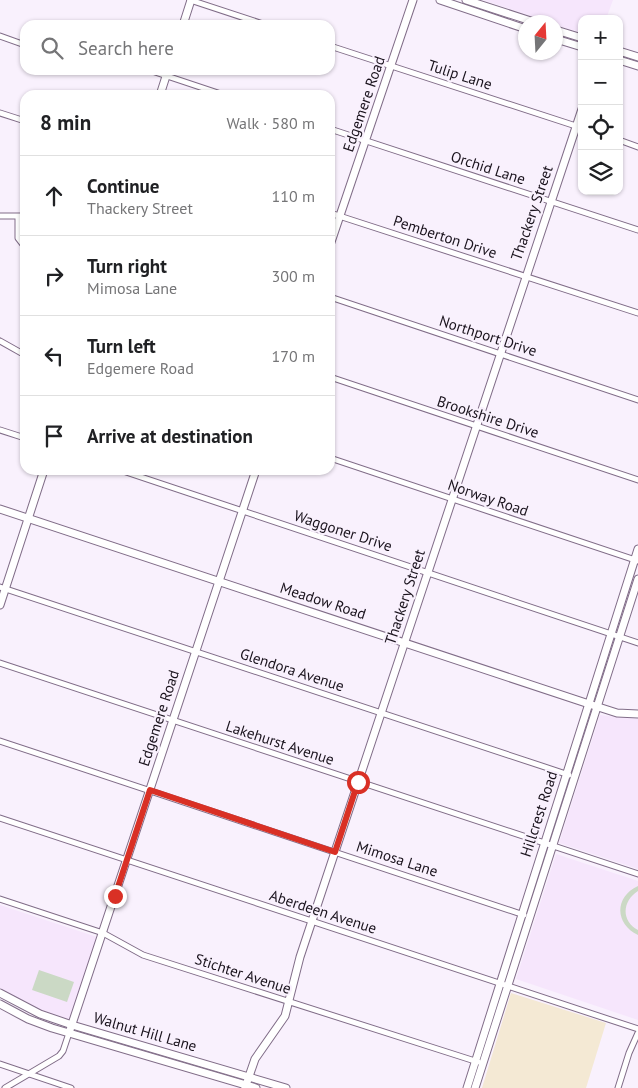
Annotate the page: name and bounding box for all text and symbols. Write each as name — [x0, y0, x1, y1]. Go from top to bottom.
north arrow — [518, 15, 563, 60]
map controls — [578, 15, 623, 195]
button: + — [578, 15, 623, 60]
search box — [20, 20, 335, 75]
icon: search — [38, 34, 66, 62]
text: Search here — [78, 36, 174, 60]
street label: Edgemere Road — [338, 53, 389, 154]
street label: Tulip Lane — [426, 55, 495, 94]
button: − — [578, 60, 623, 105]
button: locate — [578, 105, 623, 150]
text: 8 min — [40, 109, 91, 136]
text: Walk · 580 m — [226, 113, 315, 133]
street label: Orchid Lane — [449, 147, 528, 188]
button: layers — [578, 150, 623, 195]
street label: Thackery Street — [506, 163, 557, 263]
text: Continue — [87, 174, 159, 198]
icon: ahead — [40, 182, 68, 210]
text: 110 m — [272, 186, 315, 206]
text: Thackery Street — [87, 198, 193, 218]
street label: Pemberton Drive — [391, 211, 499, 262]
text: Turn right — [87, 254, 167, 278]
icon: right — [40, 262, 68, 290]
text: 300 m — [272, 266, 315, 286]
text: Mimosa Lane — [87, 278, 177, 298]
street label: Northport Drive — [437, 311, 539, 360]
text: Turn left — [87, 334, 156, 358]
icon: left — [40, 342, 68, 370]
text: 170 m — [272, 346, 315, 366]
text: Edgemere Road — [87, 358, 194, 378]
street label: Brookshire Drive — [435, 391, 542, 442]
icon: arrive — [40, 422, 68, 450]
text: Arrive at destination — [87, 424, 253, 448]
street label: Norway Road — [445, 475, 531, 520]
street label: Waggoner Drive — [292, 506, 395, 555]
street label: Thackery Street — [380, 547, 429, 647]
street label: Meadow Road — [278, 578, 369, 623]
street label: Glendora Avenue — [238, 644, 347, 695]
street label: Edgemere Road — [134, 667, 183, 768]
street label: Lakehurst Avenue — [224, 716, 337, 769]
street label: Hillcrest Road — [516, 768, 561, 859]
route start — [347, 771, 370, 794]
street label: Mimosa Lane — [354, 836, 440, 881]
route end — [104, 885, 127, 908]
street label: Aberdeen Avenue — [267, 885, 379, 938]
street label: Stichter Avenue — [193, 949, 294, 998]
street label: Walnut Hill Lane — [91, 1008, 199, 1055]

